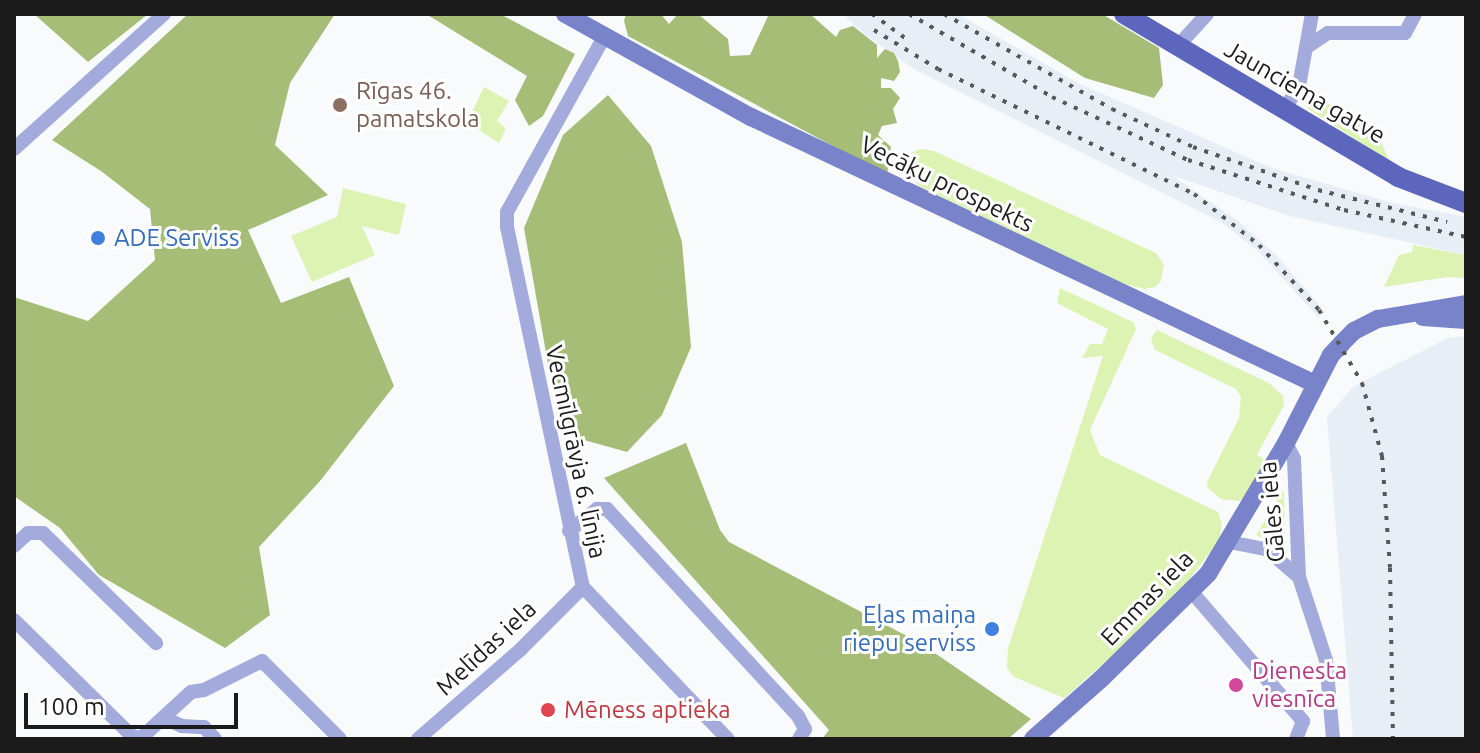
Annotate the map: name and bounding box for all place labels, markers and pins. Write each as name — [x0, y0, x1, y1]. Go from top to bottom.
place label: Rīgas 46. pamatskola — [356, 77, 480, 133]
marker: Rīgas 46. pamatskola — [331, 96, 349, 114]
place label: ADE Serviss — [114, 224, 239, 252]
marker: ADE Serviss — [89, 229, 107, 247]
place label: Eļas maiņa riepu serviss — [843, 601, 976, 657]
marker: Eļas maiņa riepu serviss — [983, 620, 1001, 638]
place label: Dienesta viesnīca — [1252, 657, 1347, 713]
marker: Dienesta viesnīca — [1227, 676, 1245, 694]
place label: Mēness aptieka — [564, 696, 731, 724]
marker: Mēness aptieka — [539, 701, 557, 719]

